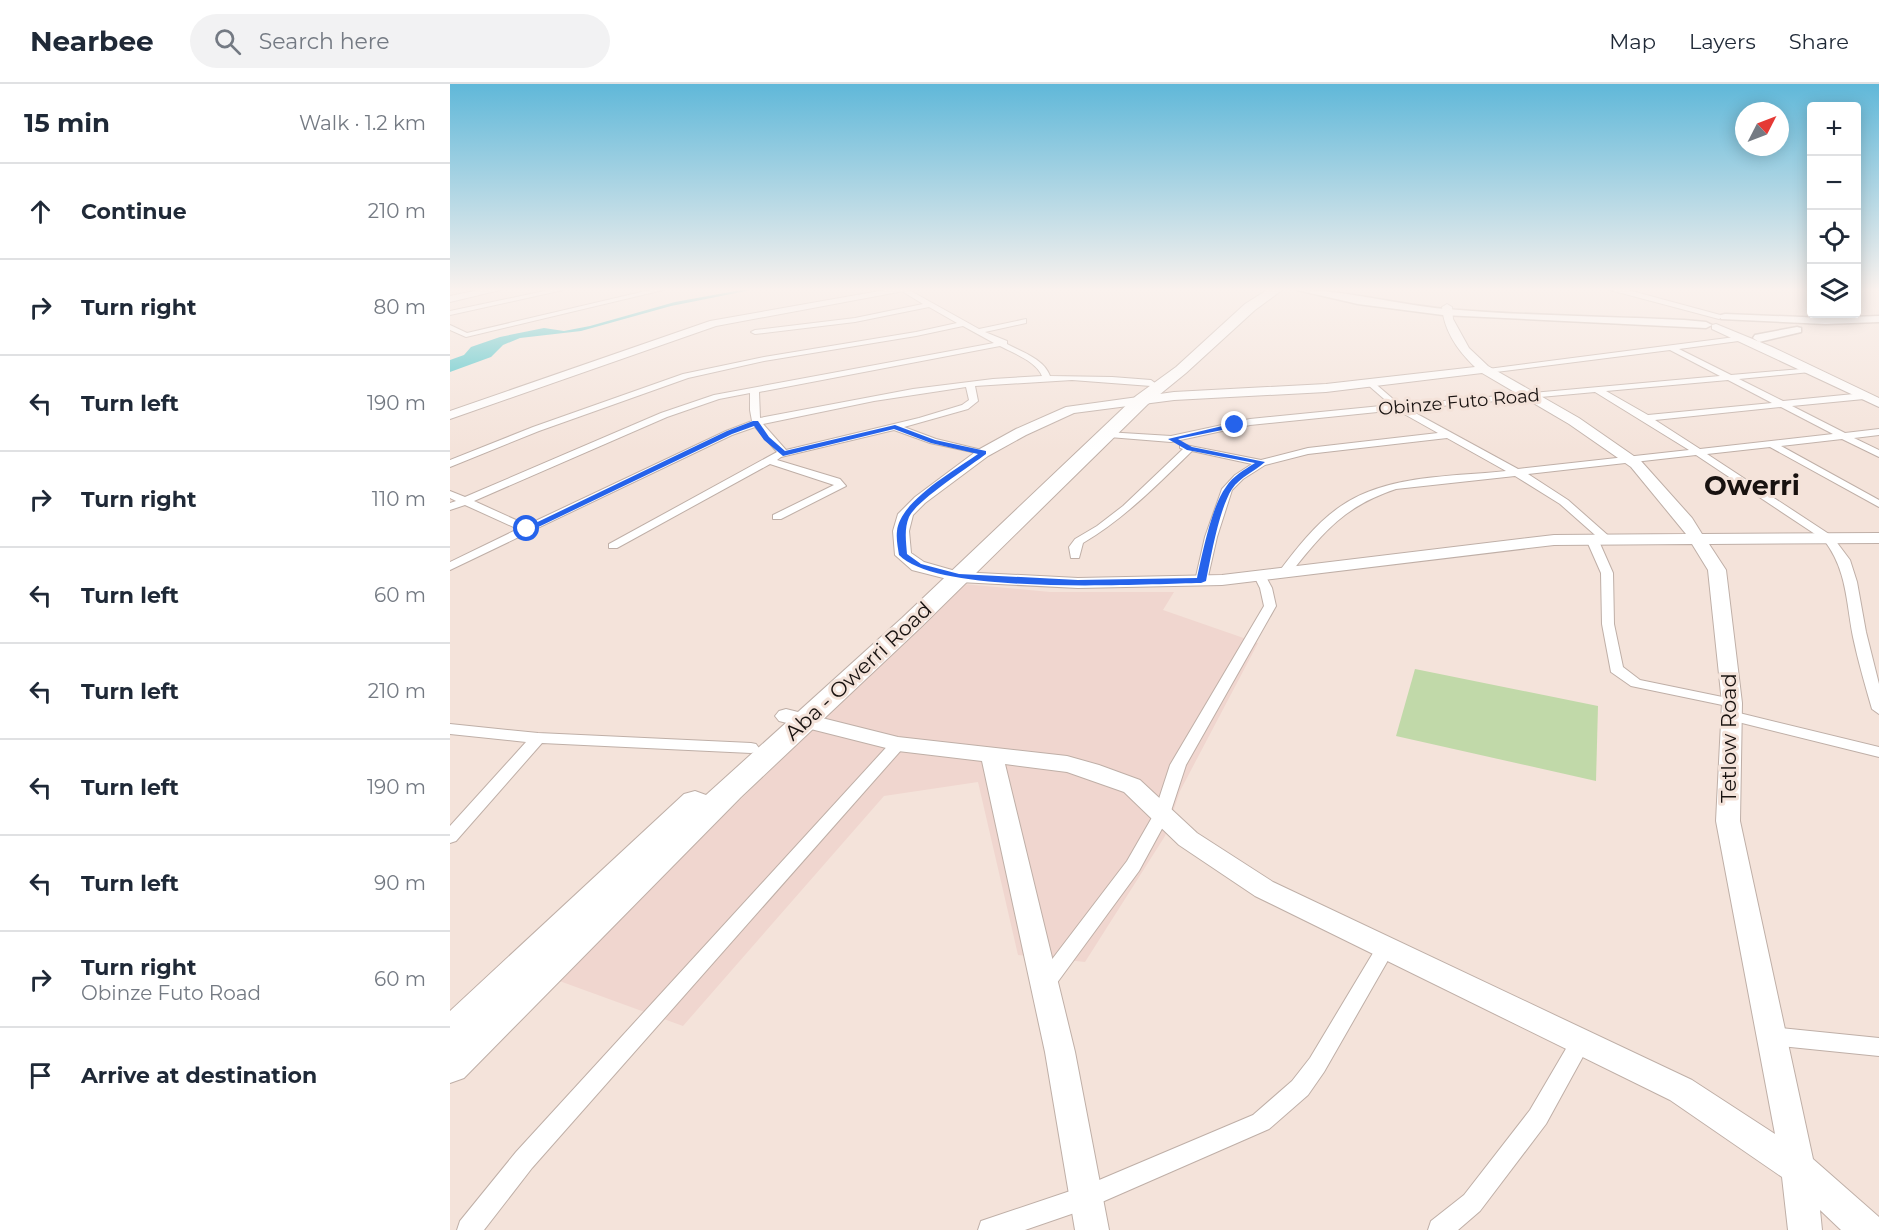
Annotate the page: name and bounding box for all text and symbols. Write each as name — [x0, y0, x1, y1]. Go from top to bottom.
search box — [190, 14, 610, 68]
text: Nearbee — [30, 24, 154, 58]
icon: search — [211, 25, 244, 58]
text: Search here — [259, 28, 390, 55]
text: Map — [1609, 29, 1656, 54]
text: Layers — [1689, 29, 1756, 54]
text: Share — [1789, 29, 1849, 54]
north arrow — [1735, 102, 1789, 156]
map controls — [1807, 102, 1861, 318]
button: + — [1807, 102, 1861, 156]
text: 15 min — [24, 107, 110, 139]
text: Walk · 1.2 km — [299, 111, 426, 135]
button: − — [1807, 156, 1861, 210]
icon: ahead — [24, 195, 57, 228]
text: Continue — [81, 198, 187, 225]
text: 210 m — [368, 199, 426, 223]
button: locate — [1807, 210, 1861, 264]
button: layers — [1807, 264, 1861, 318]
icon: right — [24, 291, 57, 324]
text: Turn right — [81, 294, 196, 321]
text: 80 m — [374, 295, 426, 319]
street label: Obinze Futo Road — [1377, 384, 1541, 420]
icon: left — [24, 387, 57, 420]
text: Turn left — [81, 390, 179, 417]
text: 190 m — [367, 391, 426, 415]
route end — [1221, 411, 1247, 437]
district label: Owerri — [1704, 469, 1800, 502]
icon: right — [24, 483, 57, 516]
text: Turn right — [81, 486, 196, 513]
text: 110 m — [372, 487, 426, 511]
route start — [513, 515, 539, 541]
icon: left — [24, 579, 57, 612]
text: Turn left — [81, 582, 179, 609]
text: 60 m — [374, 583, 426, 607]
street label: Aba - Owerri Road — [779, 596, 937, 746]
street label: Tetlow Road — [1716, 673, 1741, 803]
icon: left — [24, 675, 57, 708]
text: Turn left — [81, 678, 179, 705]
text: 210 m — [368, 679, 426, 703]
icon: left — [24, 771, 57, 804]
text: Turn left — [81, 774, 179, 801]
text: 190 m — [367, 775, 426, 799]
icon: left — [24, 867, 57, 900]
text: Turn left — [81, 870, 179, 897]
text: 90 m — [374, 871, 426, 895]
text: Turn right — [81, 954, 196, 981]
icon: right — [24, 963, 57, 996]
text: 60 m — [374, 967, 426, 991]
text: Obinze Futo Road — [81, 981, 261, 1005]
icon: arrive — [24, 1059, 57, 1092]
text: Arrive at destination — [81, 1062, 317, 1089]

